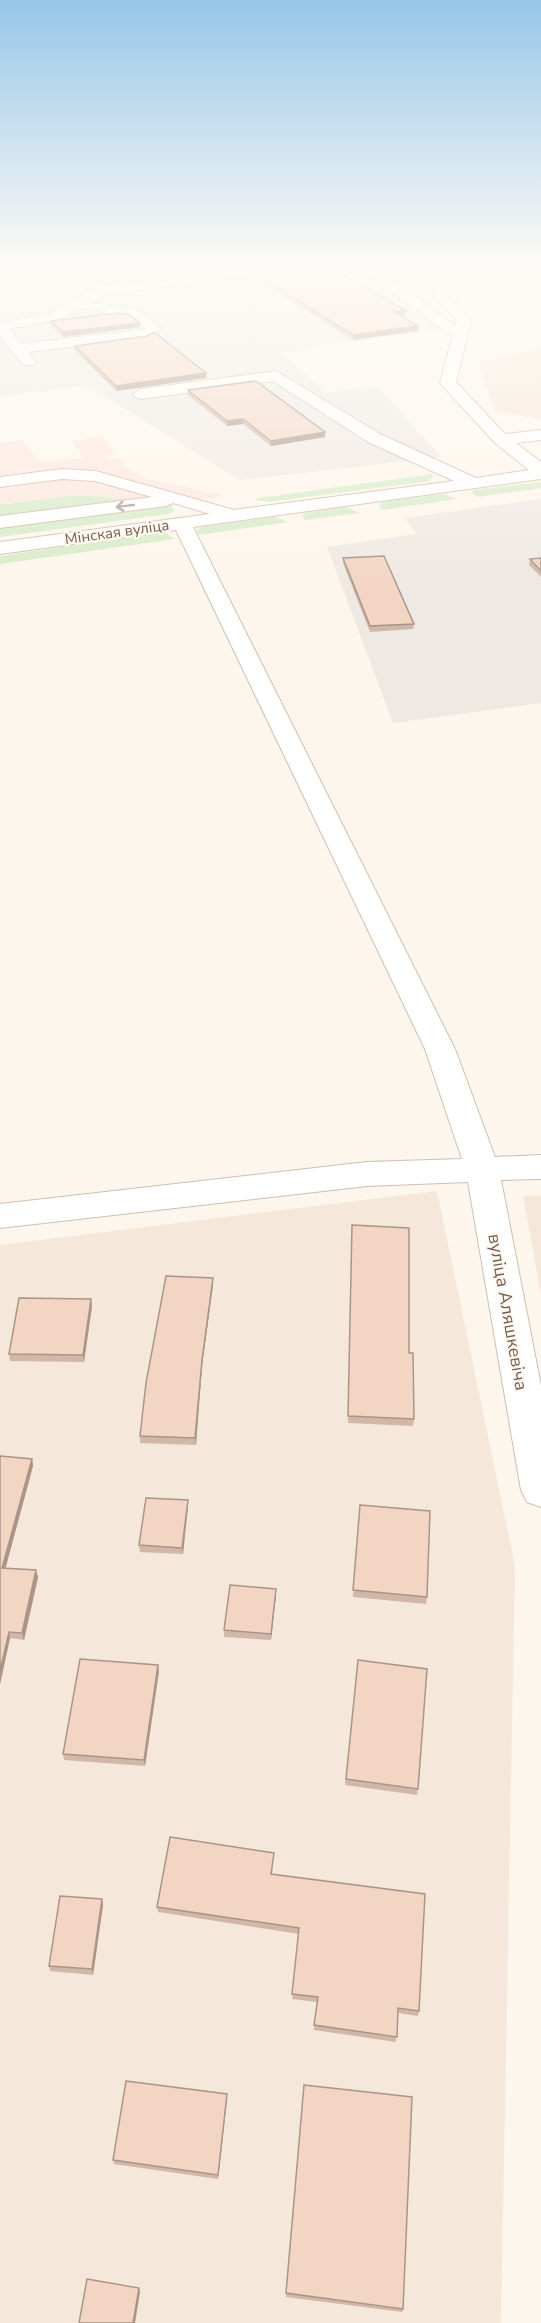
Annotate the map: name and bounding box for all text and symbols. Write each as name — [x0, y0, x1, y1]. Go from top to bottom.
one-way arrow — [115, 501, 135, 512]
street label: Мінская вуліца — [64, 515, 170, 549]
street label: вуліца Аляшкевіча — [482, 1232, 534, 1392]

